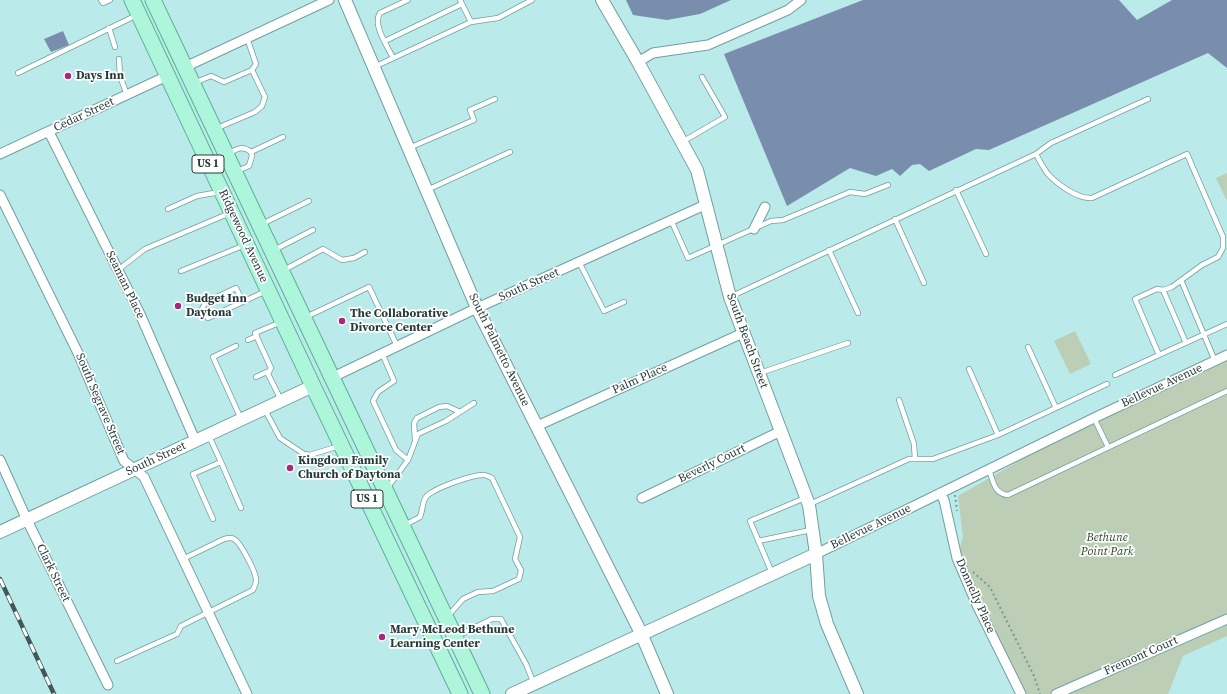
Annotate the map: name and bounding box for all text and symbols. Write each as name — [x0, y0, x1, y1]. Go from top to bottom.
place label: Days Inn — [76, 69, 124, 83]
marker: Days Inn — [63, 71, 73, 81]
street label: Cedar Street — [51, 95, 117, 135]
road number: US 1 — [192, 155, 224, 173]
street label: Ridgewood Avenue — [215, 187, 271, 285]
street label: Seaman Place — [102, 249, 148, 321]
street label: South Street — [497, 265, 561, 305]
street label: South Palmetto Avenue — [465, 291, 533, 409]
place label: Budget Inn Daytona — [186, 292, 247, 320]
street label: South Beach Street — [723, 292, 771, 390]
marker: Budget Inn Daytona — [173, 301, 183, 311]
place label: The Collaborative Divorce Center — [350, 307, 448, 335]
marker: The Collaborative Divorce Center — [337, 316, 347, 326]
street label: South Segrave Street — [72, 351, 128, 457]
street label: Palm Place — [610, 360, 670, 398]
street label: Bellevue Avenue — [1119, 361, 1205, 411]
street label: South Street — [124, 439, 188, 479]
street label: Beverly Court — [676, 442, 748, 486]
place label: Kingdom Family Church of Daytona — [298, 454, 401, 482]
marker: Kingdom Family Church of Daytona — [285, 463, 295, 473]
road number: US 1 — [351, 490, 383, 508]
street label: Bellevue Avenue — [828, 501, 914, 553]
park label: Bethune Point Park — [1081, 531, 1133, 559]
street label: Clark Street — [33, 542, 73, 604]
street label: Donnelly Place — [952, 556, 998, 636]
place label: Mary McLeod Bethune Learning Center — [390, 623, 514, 651]
marker: Mary McLeod Bethune Learning Center — [377, 632, 387, 642]
street label: Fremont Court — [1102, 633, 1180, 679]

